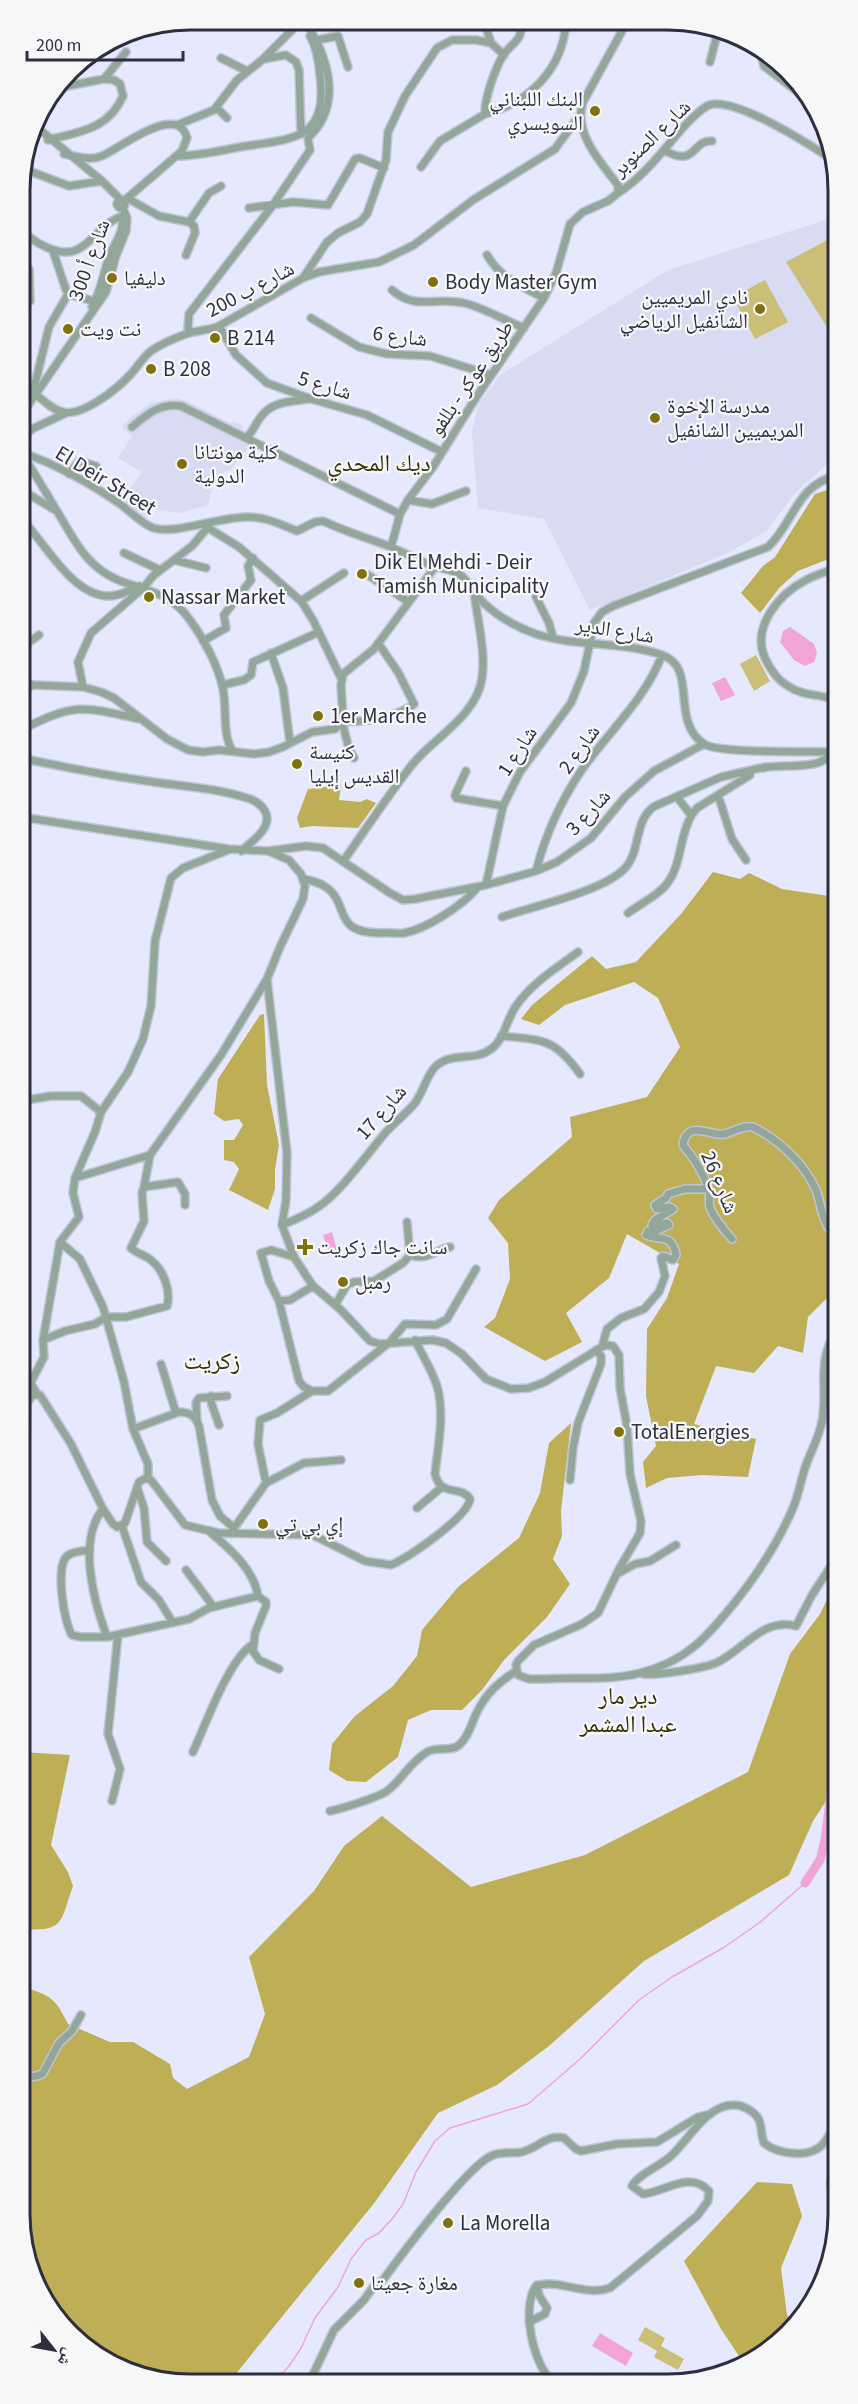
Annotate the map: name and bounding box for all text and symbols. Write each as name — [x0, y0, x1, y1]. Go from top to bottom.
scale bar — [27, 24, 183, 62]
text: 200 m — [36, 33, 81, 58]
place label: البنك اللبناني السويسري — [489, 84, 583, 139]
street label: شارع الصنوبر — [604, 92, 697, 184]
marker: البنك اللبناني السويسري — [588, 104, 602, 118]
street label: شارع أ 300 — [60, 215, 118, 305]
street label: شارع ب 200 — [201, 253, 299, 325]
place label: دليفيا — [124, 263, 166, 293]
place label: Body Master Gym — [445, 267, 598, 297]
marker: دليفيا — [105, 271, 119, 285]
marker: Body Master Gym — [426, 275, 440, 289]
place label: نادي المريميين الشانفيل الرياضي — [620, 282, 748, 337]
marker: نادي المريميين الشانفيل الرياضي — [753, 302, 767, 316]
place label: نت ويت — [80, 314, 141, 344]
street label: طريق عوكر - بللفو — [421, 314, 521, 442]
street label: شارع 6 — [371, 318, 429, 354]
marker: نت ويت — [61, 322, 75, 336]
place label: B 214 — [227, 323, 275, 353]
marker: B 214 — [208, 331, 222, 345]
place label: B 208 — [163, 354, 211, 384]
marker: B 208 — [144, 362, 158, 376]
street label: شارع 5 — [295, 363, 355, 407]
place label: مدرسة الإخوة المريميين الشانفيل — [667, 391, 804, 445]
marker: مدرسة الإخوة المريميين الشانفيل — [648, 411, 662, 425]
place label: كلية مونتانا الدولية — [194, 437, 279, 491]
street label: El Deir Street — [50, 438, 162, 522]
district label: ديك المحدي — [327, 446, 431, 482]
marker: كلية مونتانا الدولية — [175, 457, 189, 471]
place label: Dik El Mehdi - Deir Tamish Municipality — [374, 547, 549, 601]
marker: Dik El Mehdi - Deir Tamish Municipality — [355, 567, 369, 581]
place label: Nassar Market — [161, 582, 285, 612]
marker: Nassar Market — [142, 590, 156, 604]
street label: شارع الدير — [573, 609, 656, 651]
place label: 1er Marche — [330, 701, 427, 731]
marker: 1er Marche — [311, 709, 325, 723]
street label: شارع 2 — [551, 718, 607, 780]
street label: شارع 1 — [490, 720, 544, 782]
place label: كنيسة القديس إيليا — [309, 737, 400, 791]
marker: كنيسة القديس إيليا — [290, 757, 304, 771]
street label: شارع 3 — [558, 782, 618, 842]
street label: شارع 17 — [348, 1078, 414, 1146]
street label: شارع 26 — [693, 1146, 747, 1218]
place label: سانت جاك زكريت — [317, 1232, 448, 1262]
marker: سانت جاك زكريت — [298, 1240, 312, 1254]
place label: رمبل — [355, 1267, 391, 1297]
marker: رمبل — [336, 1275, 350, 1289]
district label: زكريت — [184, 1344, 240, 1379]
place label: TotalEnergies — [631, 1417, 750, 1447]
marker: TotalEnergies — [612, 1425, 626, 1439]
place label: إي بي تي — [275, 1509, 343, 1540]
marker: إي بي تي — [256, 1517, 270, 1531]
district label: دير مار عبدا المشمر — [578, 1679, 677, 1742]
place label: La Morella — [460, 2208, 550, 2238]
marker: La Morella — [441, 2216, 455, 2230]
place label: مغارة جعيتا — [371, 2268, 458, 2298]
marker: مغارة جعيتا — [352, 2276, 366, 2290]
north arrow — [24, 2320, 84, 2380]
text: ش — [52, 2344, 80, 2370]

